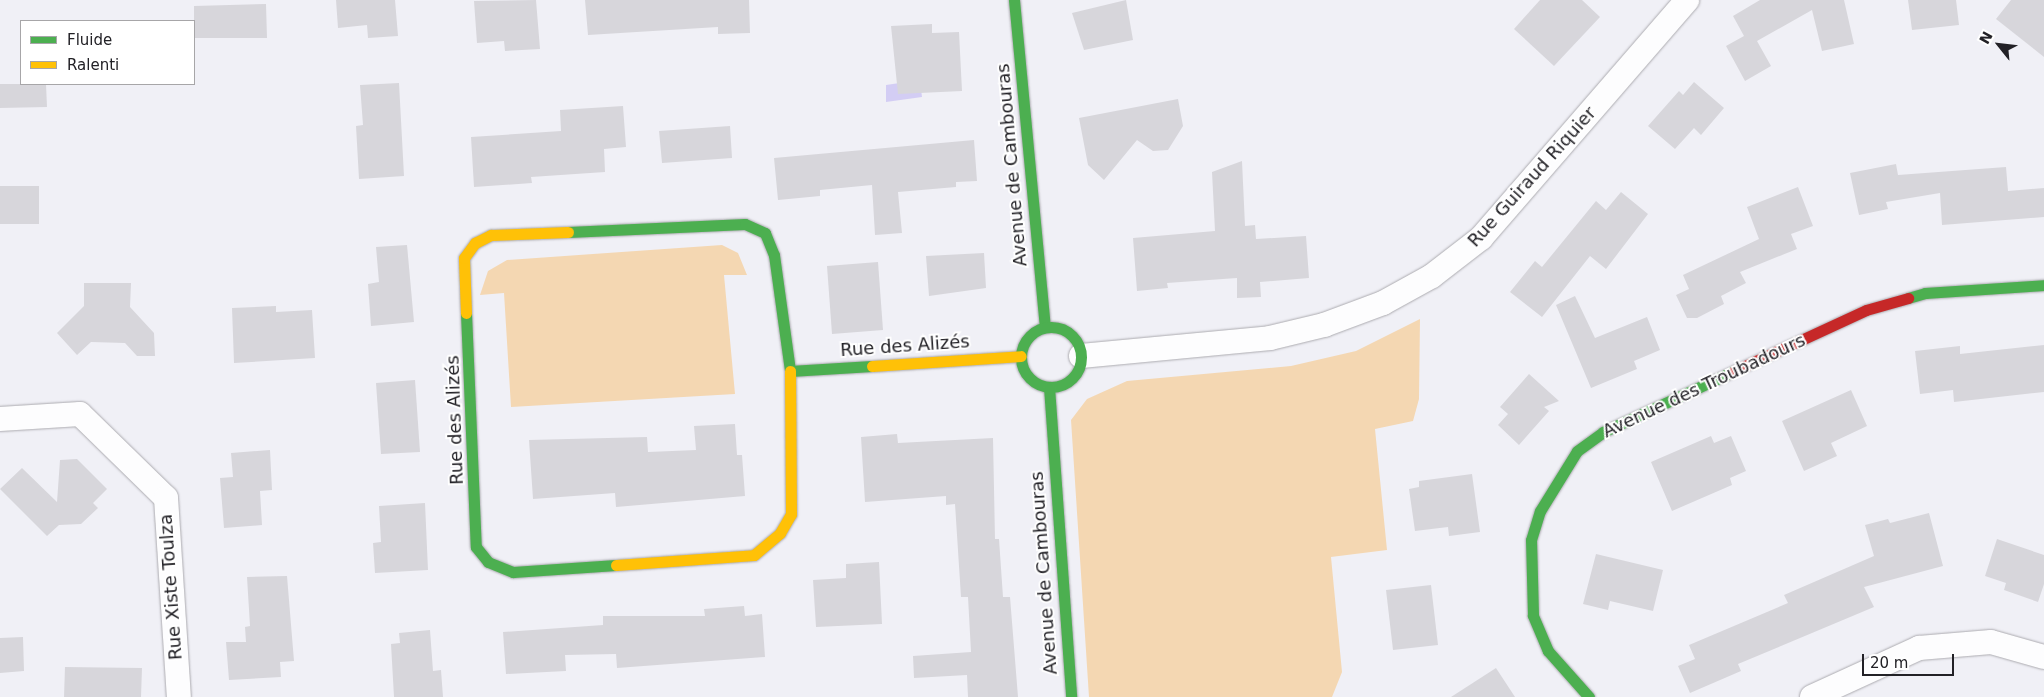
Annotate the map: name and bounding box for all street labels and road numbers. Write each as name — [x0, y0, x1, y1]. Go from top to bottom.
street label: Avenue de Cambouras — [992, 63, 1032, 267]
street label: Rue Guiraud Riquier — [1463, 102, 1601, 252]
street label: Avenue des Troubadours — [1599, 330, 1809, 442]
street label: Rue des Alizés — [840, 331, 970, 361]
street label: Rue des Alizés — [442, 355, 468, 485]
street label: Avenue de Cambouras — [1026, 471, 1062, 675]
street label: Rue Xiste Toulza — [155, 513, 187, 661]

